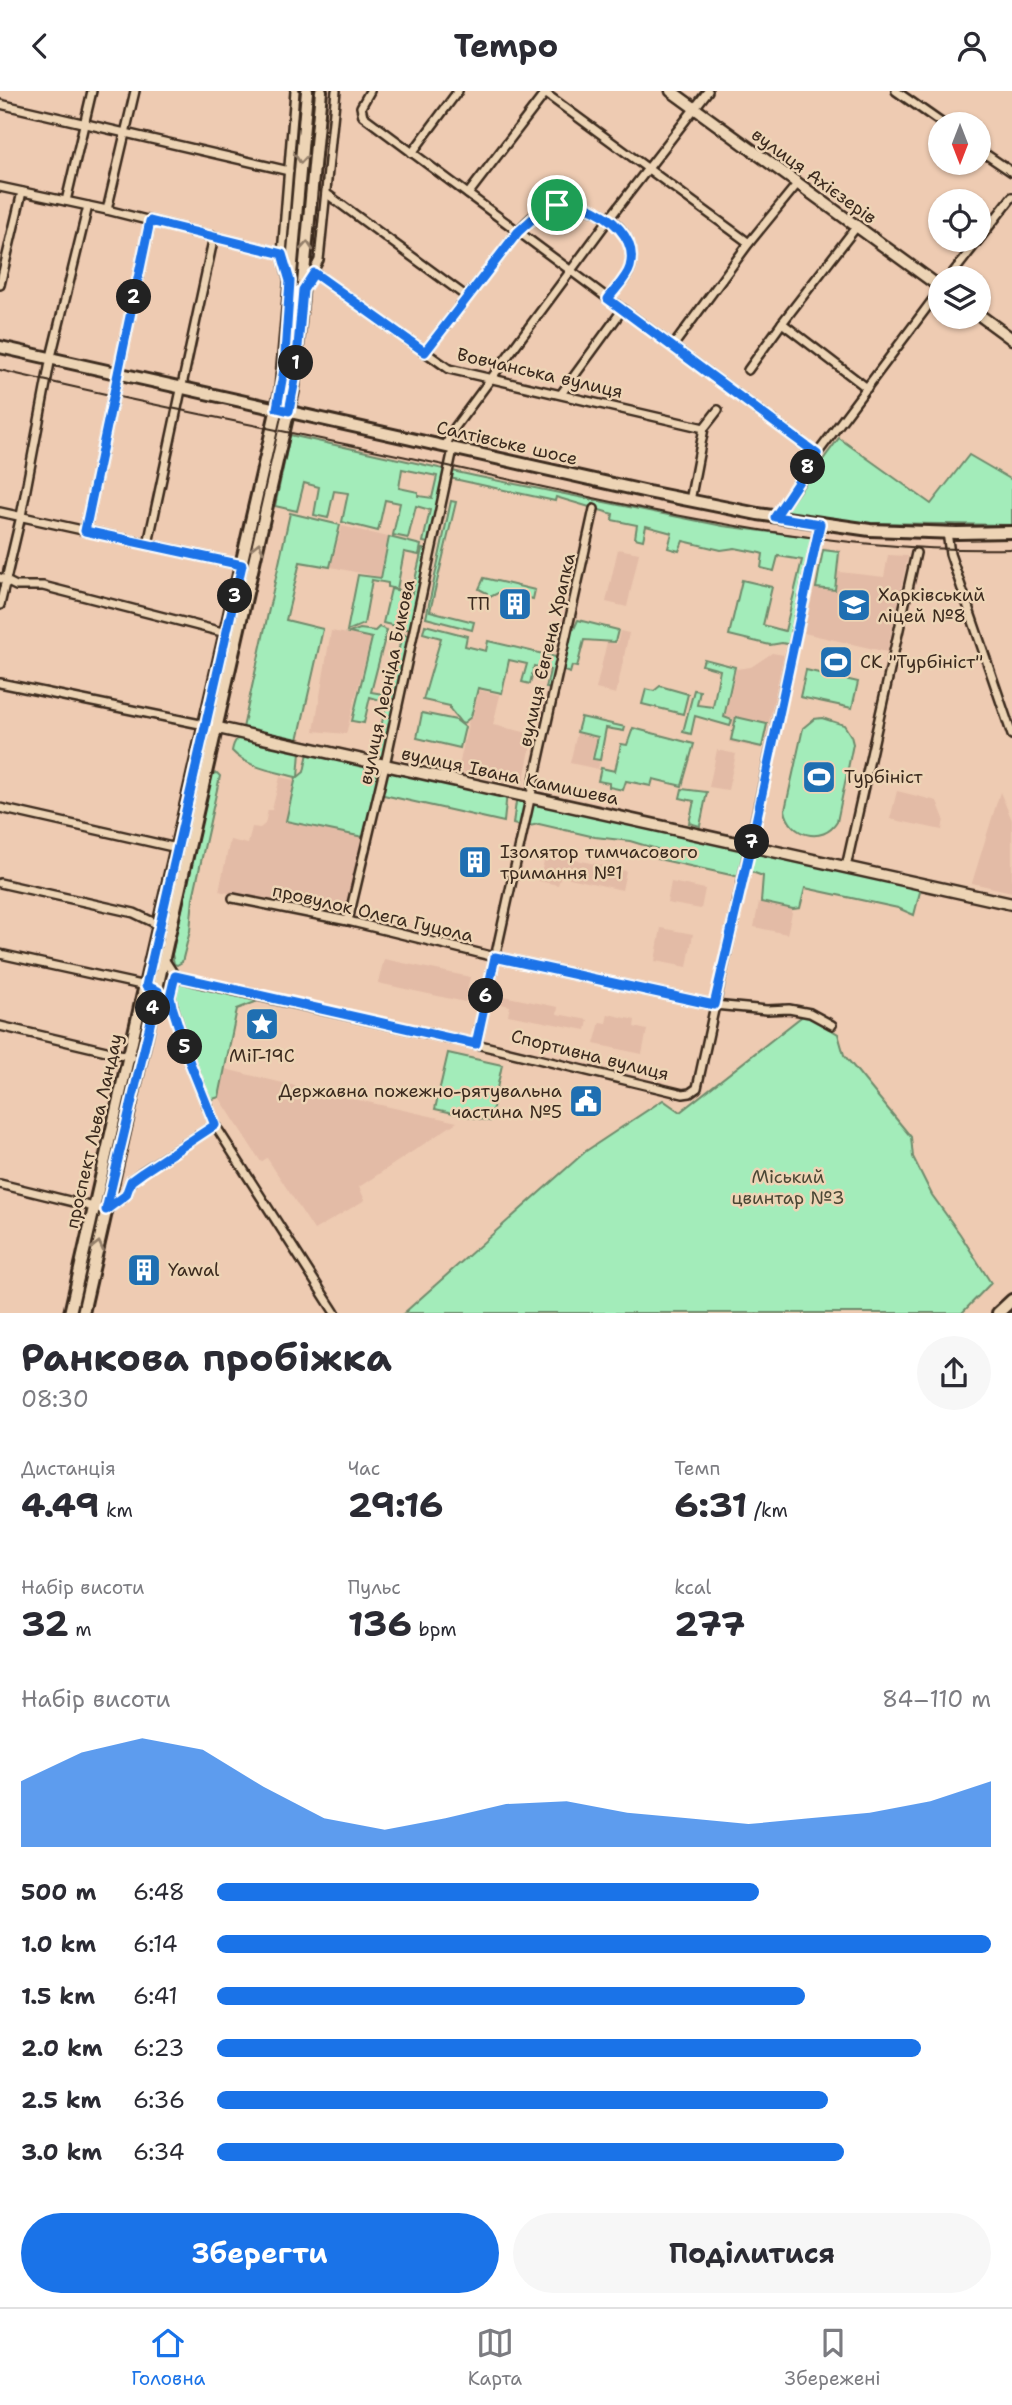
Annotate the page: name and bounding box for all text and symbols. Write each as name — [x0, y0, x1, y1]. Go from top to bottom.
text: Tempo — [454, 24, 558, 67]
icon: back — [21, 27, 59, 65]
icon: person — [953, 27, 991, 65]
north arrow — [928, 112, 990, 175]
map controls — [928, 112, 991, 329]
street label: вулиця Ахієзерів — [747, 123, 881, 229]
one-way arrow — [294, 154, 309, 165]
pin — [527, 175, 587, 235]
icon: arrive — [538, 186, 576, 224]
button: locate — [928, 189, 991, 252]
one-way arrow — [299, 240, 314, 251]
button: layers — [928, 266, 991, 329]
pin: 2 — [116, 279, 152, 315]
text: 2 — [127, 284, 140, 309]
street label: Вовчанська вулиця — [455, 342, 625, 404]
pin: 1 — [278, 345, 314, 381]
text: 1 — [291, 350, 300, 375]
street label: Салтівське шосе — [434, 415, 580, 471]
pin: 8 — [790, 449, 826, 485]
text: 8 — [801, 454, 814, 479]
one-way arrow — [250, 541, 264, 553]
street label: вулиця Євгена Храпка — [513, 551, 581, 749]
street label: вулиця Леоніда Бикова — [354, 577, 420, 787]
pin: 3 — [218, 579, 252, 613]
text: 3 — [228, 583, 241, 608]
place label: Харківський ліцей №8 — [878, 583, 985, 628]
building icon: ТП — [496, 585, 534, 623]
school or university icon: Харківський ліцей №8 — [835, 586, 873, 624]
place label: ТП — [467, 592, 490, 616]
sports icon: СК "Турбініст" — [817, 643, 855, 681]
place label: СК "Турбініст" — [860, 650, 983, 674]
street label: вулиця Івана Камишева — [399, 741, 621, 811]
sports icon: Турбініст — [800, 758, 838, 796]
place label: Турбініст — [844, 765, 924, 789]
pin: 7 — [734, 825, 770, 859]
text: 7 — [745, 829, 758, 854]
place label: Ізолятор тимчасового тримання №1 — [500, 840, 698, 885]
building icon: Ізолятор тимчасового тримання №1 — [456, 843, 494, 881]
street label: провулок Олега Гуцола — [270, 878, 476, 948]
pin: 6 — [468, 979, 504, 1013]
text: 6 — [479, 983, 492, 1008]
pin: 4 — [136, 991, 170, 1025]
text: 4 — [146, 995, 159, 1020]
place icon: МіГ-19С — [243, 1005, 281, 1043]
street label: Спортивна вулиця — [508, 1024, 672, 1086]
pin: 5 — [168, 1030, 202, 1065]
street label: проспект Льва Ландау — [60, 1031, 128, 1231]
text: 5 — [179, 1034, 190, 1059]
place label: МіГ-19С — [229, 1044, 295, 1068]
place label: Державна пожежно-рятувальна частина №5 — [278, 1079, 562, 1124]
public building icon: Державна пожежно-рятувальна частина №5 — [567, 1082, 605, 1120]
park label: Міський цвинтар №3 — [731, 1165, 845, 1210]
one-way arrow — [90, 1240, 105, 1252]
building icon: Yawal — [125, 1251, 163, 1289]
place label: Yawal — [168, 1258, 220, 1282]
text: Ранкова пробіжка — [21, 1332, 392, 1383]
button: share — [917, 1336, 991, 1410]
text: 08:30 — [21, 1384, 89, 1414]
text: Дистанція — [21, 1456, 116, 1481]
text: Час — [348, 1456, 380, 1481]
text: Темп — [674, 1456, 720, 1481]
text: 4.49 — [21, 1481, 100, 1528]
text: 29:16 — [348, 1481, 444, 1528]
text: 6:31 — [674, 1481, 747, 1528]
text: km — [100, 1498, 133, 1523]
text: /km — [747, 1498, 788, 1523]
text: Набір висоти — [21, 1575, 145, 1600]
text: Пульс — [348, 1575, 401, 1600]
text: kcal — [674, 1575, 711, 1600]
text: 32 — [21, 1600, 69, 1647]
text: 136 — [348, 1600, 412, 1647]
text: 277 — [674, 1600, 745, 1647]
text: m — [69, 1617, 92, 1642]
text: bpm — [412, 1617, 457, 1642]
text: Набір висоти — [21, 1684, 171, 1714]
text: 84–110 m — [882, 1684, 991, 1714]
text: 500 m — [21, 1877, 96, 1907]
text: 6:48 — [133, 1877, 185, 1907]
text: 1.0 km — [21, 1929, 96, 1959]
text: 6:14 — [133, 1929, 178, 1959]
text: 1.5 km — [21, 1981, 95, 2011]
text: 6:41 — [133, 1981, 178, 2011]
text: 2.0 km — [21, 2033, 103, 2063]
text: 6:23 — [133, 2033, 184, 2063]
text: 2.5 km — [21, 2085, 102, 2115]
text: 6:36 — [133, 2085, 185, 2115]
text: 3.0 km — [21, 2137, 102, 2167]
text: 6:34 — [133, 2137, 185, 2167]
button: Зберегти — [21, 2213, 499, 2293]
button: Поділитися — [513, 2213, 991, 2293]
tab: Головна — [131, 2324, 205, 2391]
tab: Карта — [468, 2324, 522, 2391]
tab: Збережені — [785, 2324, 881, 2391]

